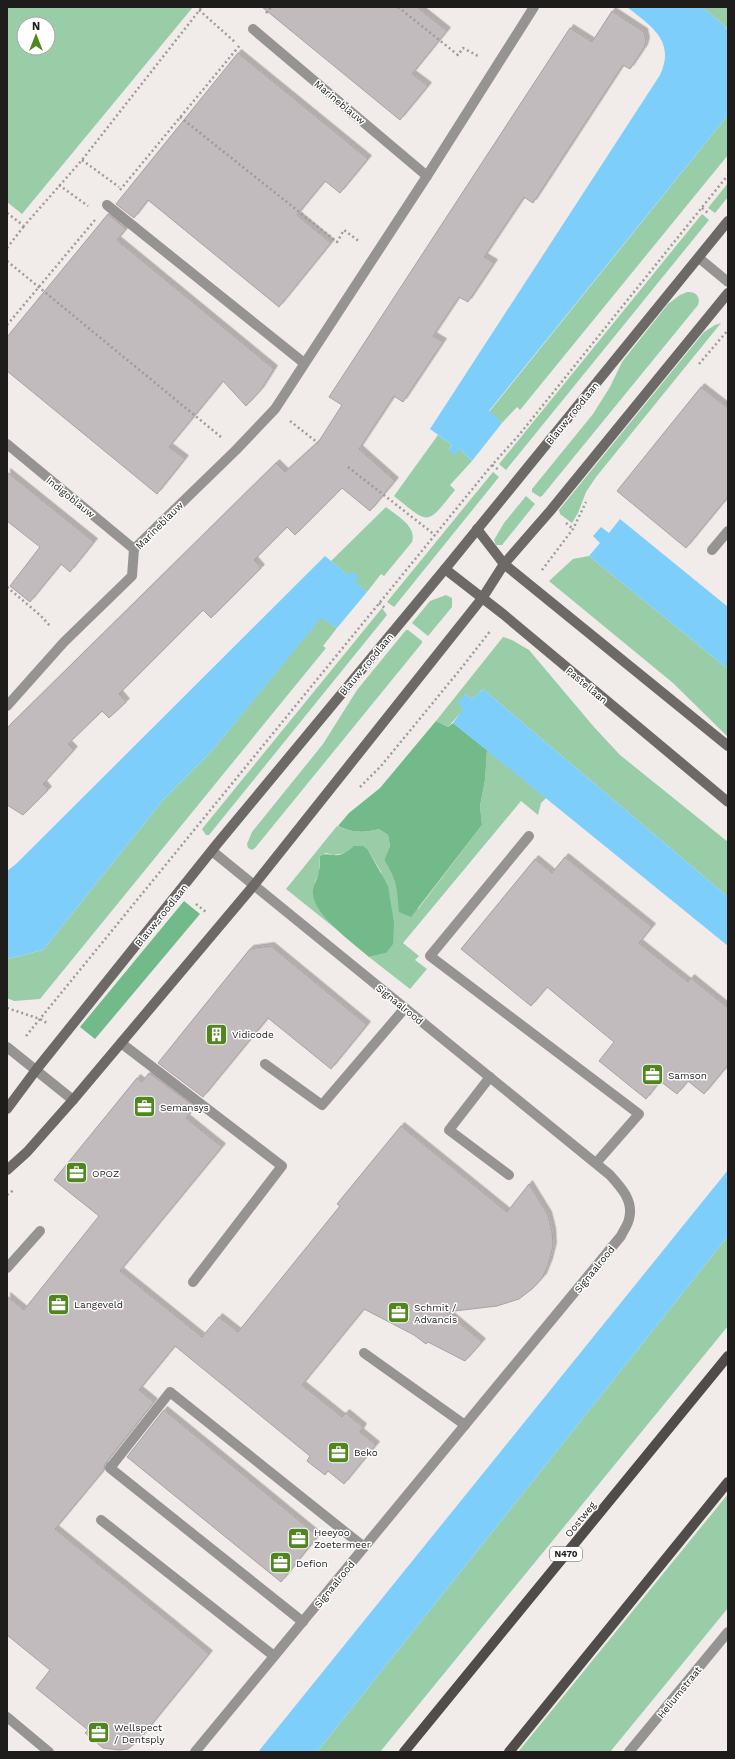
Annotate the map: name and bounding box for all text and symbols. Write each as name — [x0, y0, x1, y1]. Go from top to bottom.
north arrow — [16, 16, 56, 56]
text: N — [32, 20, 40, 33]
street label: Marineblauw — [312, 78, 368, 127]
street label: Blauw-roodlaan — [544, 380, 601, 447]
street label: Indigoblauw — [44, 475, 98, 521]
street label: Marineblauw — [133, 499, 186, 551]
street label: Blauw-roodlaan — [337, 631, 395, 698]
street label: Pastellaan — [564, 665, 610, 706]
street label: Blauw-roodlaan — [133, 882, 190, 949]
street label: Signaalrood — [374, 982, 425, 1027]
building icon: Vidicode — [204, 1021, 230, 1047]
place label: Vidicode — [232, 1029, 274, 1040]
office icon: Samson — [639, 1062, 665, 1088]
place label: Samson — [668, 1070, 707, 1081]
office icon: Semansys — [131, 1094, 157, 1120]
place label: Semansys — [160, 1102, 209, 1113]
office icon: OPOZ — [64, 1160, 90, 1186]
place label: OPOZ — [92, 1168, 119, 1179]
street label: Signaalrood — [572, 1244, 617, 1295]
office icon: Langeveld — [46, 1291, 72, 1317]
place label: Langeveld — [74, 1299, 123, 1310]
office icon: Schmit / Advancis — [385, 1300, 411, 1326]
place label: Schmit / Advancis — [414, 1302, 457, 1325]
office icon: Beko — [326, 1439, 352, 1465]
place label: Beko — [354, 1447, 378, 1458]
street label: Oostweg — [563, 1499, 598, 1539]
office icon: Heeyoo Zoetermeer — [286, 1525, 312, 1551]
place label: Heeyoo Zoetermeer — [314, 1527, 371, 1550]
road number: N470 — [550, 1547, 582, 1561]
office icon: Defion — [268, 1550, 294, 1576]
place label: Defion — [296, 1558, 328, 1569]
street label: Signaalrood — [312, 1559, 357, 1610]
street label: Heliumstraat — [655, 1664, 704, 1720]
office icon: Wellspect / Dentsply — [86, 1720, 112, 1746]
place label: Wellspect / Dentsply — [114, 1722, 165, 1745]

